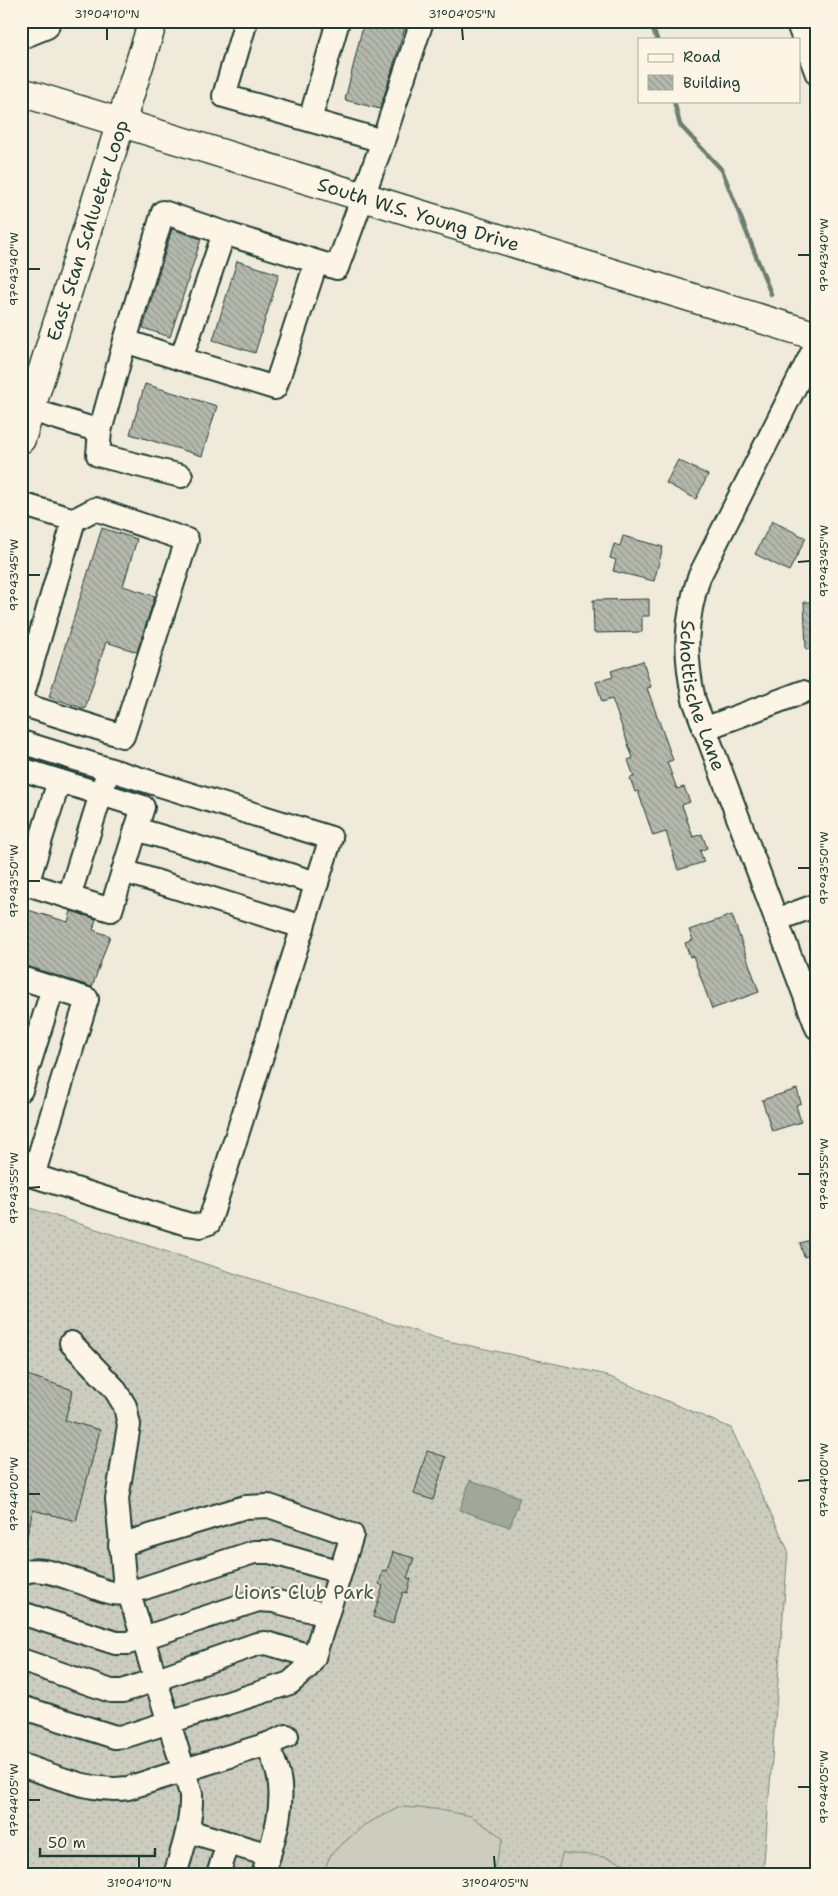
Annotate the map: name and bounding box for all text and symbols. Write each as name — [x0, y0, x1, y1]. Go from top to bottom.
text: 31°04'10"N — [74, 6, 140, 22]
text: 31°04'05"N — [428, 6, 496, 22]
legend — [638, 38, 800, 102]
text: Road — [683, 47, 721, 67]
text: Building — [683, 73, 740, 93]
street label: East Stan Schlueter Loop — [40, 116, 134, 344]
street label: South W.S. Young Drive — [315, 171, 523, 257]
text: 97°43'40"W — [816, 218, 832, 292]
text: 97°43'40"W — [6, 232, 22, 306]
text: 97°43'45"W — [816, 525, 832, 597]
text: 97°43'45"W — [6, 539, 22, 611]
street label: Schottische Lane — [675, 619, 732, 774]
text: 97°43'50"W — [816, 831, 832, 905]
text: 97°43'50"W — [6, 844, 22, 918]
text: 97°43'55"W — [816, 1138, 832, 1210]
text: 97°43'55"W — [6, 1152, 22, 1224]
text: 97°44'00"W — [816, 1443, 832, 1517]
text: 97°44'00"W — [6, 1457, 22, 1531]
park label: Lions Club Park — [234, 1580, 374, 1605]
text: 97°44'05"W — [816, 1750, 832, 1824]
text: 97°44'05"W — [6, 1763, 22, 1837]
scale bar — [40, 1826, 155, 1858]
text: 50 m — [48, 1833, 86, 1853]
text: 31°04'10"N — [106, 1875, 172, 1891]
text: 31°04'05"N — [461, 1875, 529, 1891]

